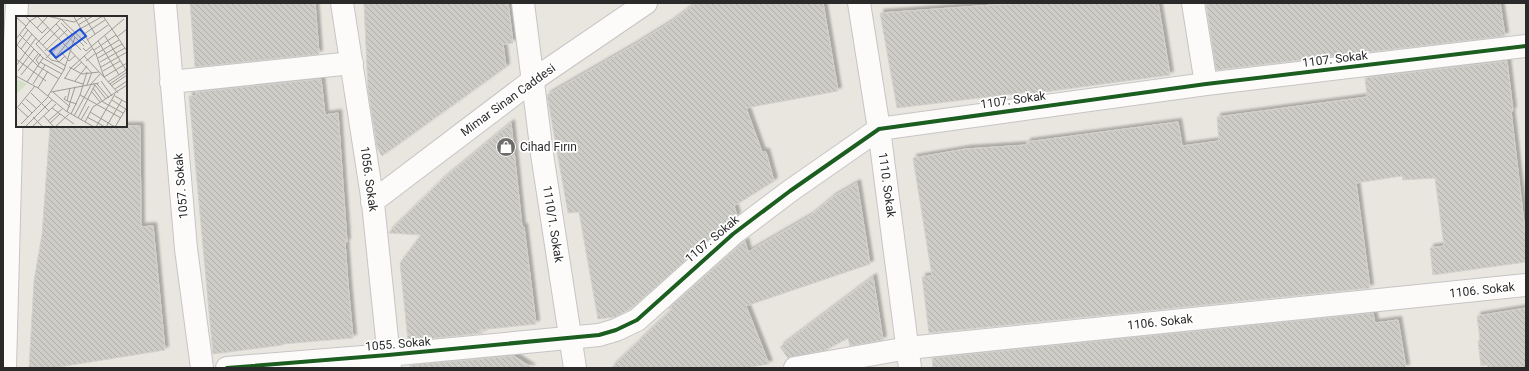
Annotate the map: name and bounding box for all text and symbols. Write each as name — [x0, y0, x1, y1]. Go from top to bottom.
inset map — [16, 16, 127, 127]
street label: 1107. Sokak — [1302, 48, 1369, 70]
street label: Mimar Sinan Caddesi — [458, 61, 558, 139]
street label: 1107. Sokak — [979, 88, 1047, 112]
shop icon: Cihad Fırın — [495, 136, 517, 158]
place label: Cihad Fırın — [520, 140, 577, 154]
street label: 1056. Sokak — [357, 145, 381, 213]
street label: 1110. Sokak — [875, 151, 899, 219]
street label: 1057. Sokak — [171, 152, 191, 219]
street label: 1110/1. Sokak — [540, 185, 566, 264]
street label: 1107. Sokak — [682, 212, 742, 266]
street label: 1106. Sokak — [1449, 280, 1516, 300]
street label: 1106. Sokak — [1127, 312, 1194, 332]
street label: 1055. Sokak — [365, 334, 432, 354]

